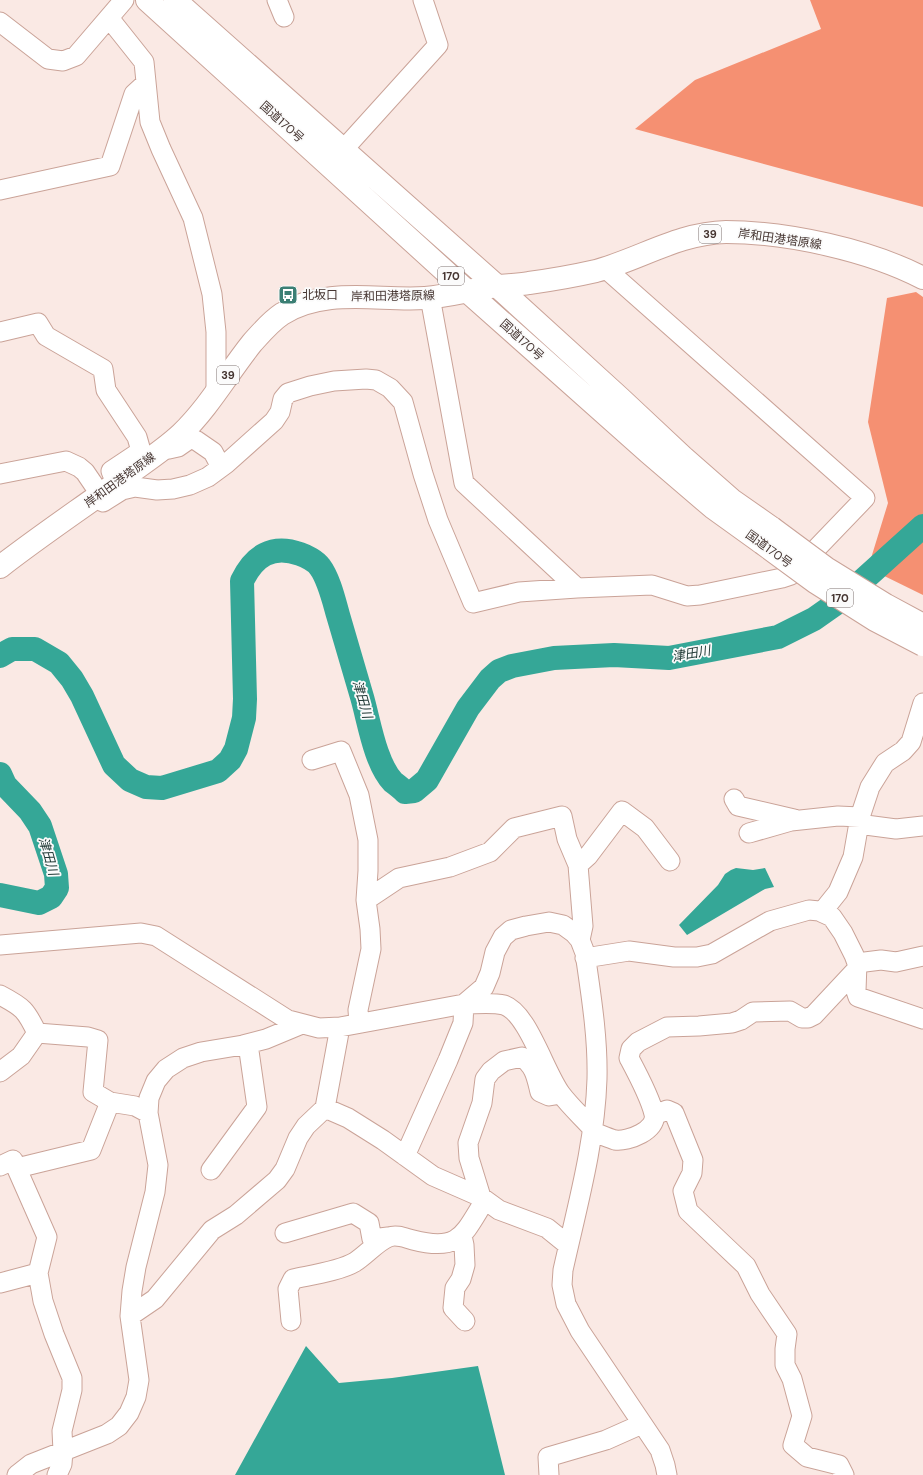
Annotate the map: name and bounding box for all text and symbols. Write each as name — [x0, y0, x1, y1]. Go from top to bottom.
street label: 国道170号 — [257, 98, 307, 146]
road number: 39 — [699, 225, 721, 243]
street label: 岸和田港塔原線 — [737, 225, 823, 253]
road number: 170 — [438, 267, 464, 285]
bus stop icon: 北坂口 — [277, 284, 299, 306]
place label: 北坂口 — [302, 287, 338, 303]
street label: 岸和田港塔原線 — [351, 287, 435, 305]
street label: 国道170号 — [497, 316, 547, 364]
road number: 39 — [217, 366, 239, 384]
street label: 岸和田港塔原線 — [81, 449, 159, 511]
street label: 国道170号 — [742, 527, 796, 571]
road number: 170 — [827, 589, 853, 607]
water label: 津田川 — [670, 641, 714, 665]
water label: 津田川 — [349, 678, 377, 722]
water label: 津田川 — [35, 835, 63, 879]

